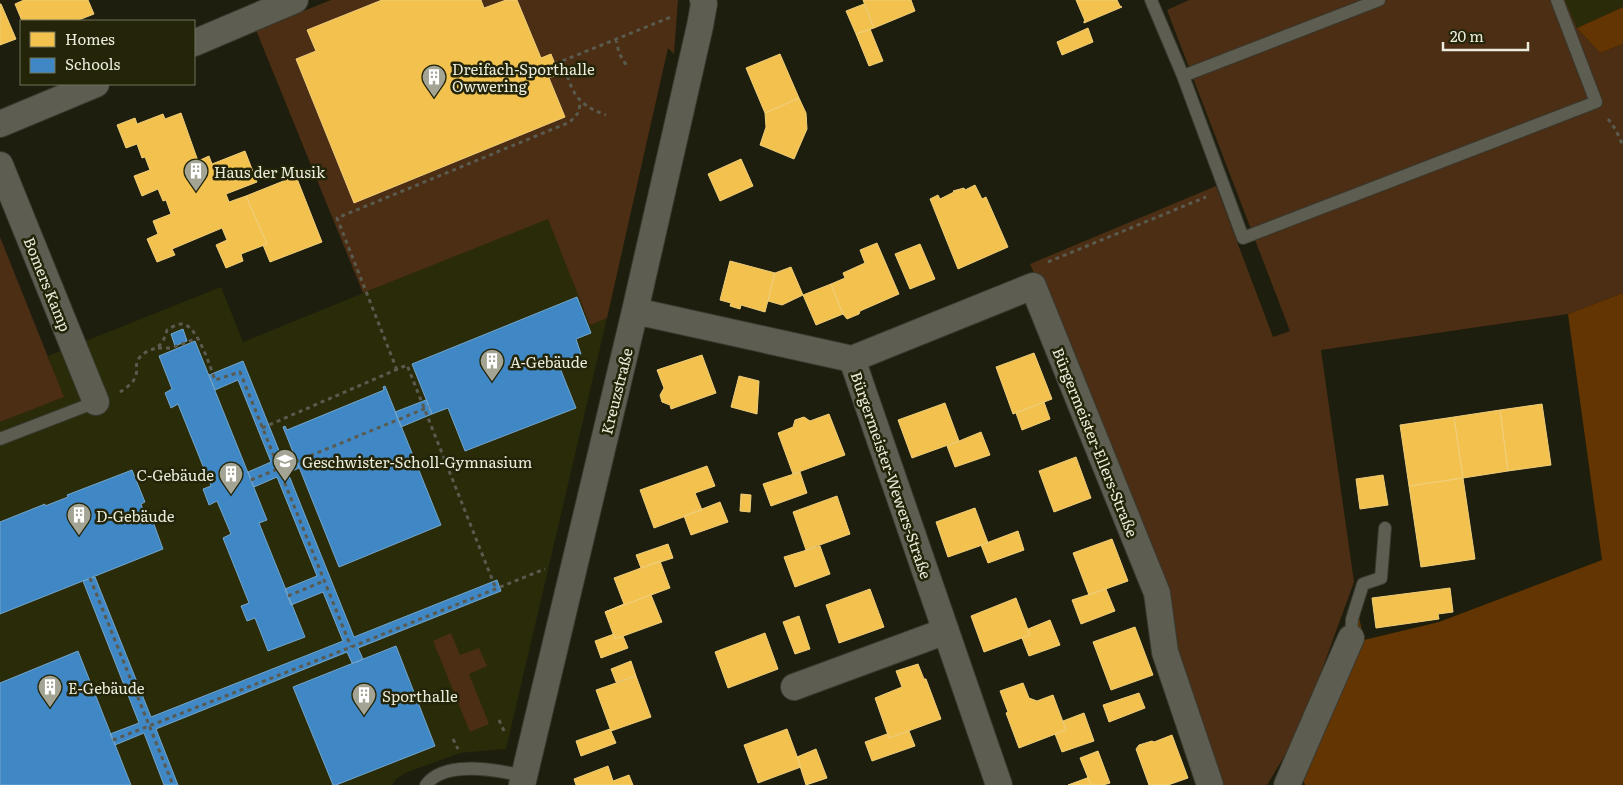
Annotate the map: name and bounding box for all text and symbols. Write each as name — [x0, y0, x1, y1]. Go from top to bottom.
legend — [20, 20, 195, 85]
scale bar — [1443, 20, 1528, 52]
text: 20 m — [1450, 24, 1484, 47]
text: Homes — [65, 27, 115, 50]
text: Schools — [65, 52, 121, 75]
place label: Dreifach-Sporthalle Owwering — [452, 57, 595, 97]
building icon: Dreifach-Sporthalle Owwering — [421, 64, 447, 98]
building icon: Haus der Musik — [183, 158, 209, 192]
place label: Haus der Musik — [214, 160, 326, 183]
street label: Bomers Kamp — [19, 233, 77, 335]
street label: Bürgermeister-Ellers-Straße — [1047, 344, 1145, 540]
street label: Kreuzstraße — [594, 345, 638, 437]
building icon: A-Gebäude — [479, 348, 505, 382]
place label: A-Gebäude — [510, 350, 588, 373]
street label: Bürgermeister-Wewers-Straße — [846, 368, 938, 582]
school or university icon: Geschwister-Scholl-Gymnasium — [272, 448, 298, 482]
place label: Geschwister-Scholl-Gymnasium — [302, 450, 533, 473]
building icon: C-Gebäude — [218, 461, 244, 495]
place label: C-Gebäude — [136, 463, 214, 486]
building icon: D-Gebäude — [66, 502, 92, 536]
place label: D-Gebäude — [96, 504, 175, 527]
building icon: E-Gebäude — [37, 674, 63, 708]
place label: E-Gebäude — [68, 676, 145, 699]
building icon: Sporthalle — [351, 682, 377, 716]
place label: Sporthalle — [382, 684, 458, 707]

